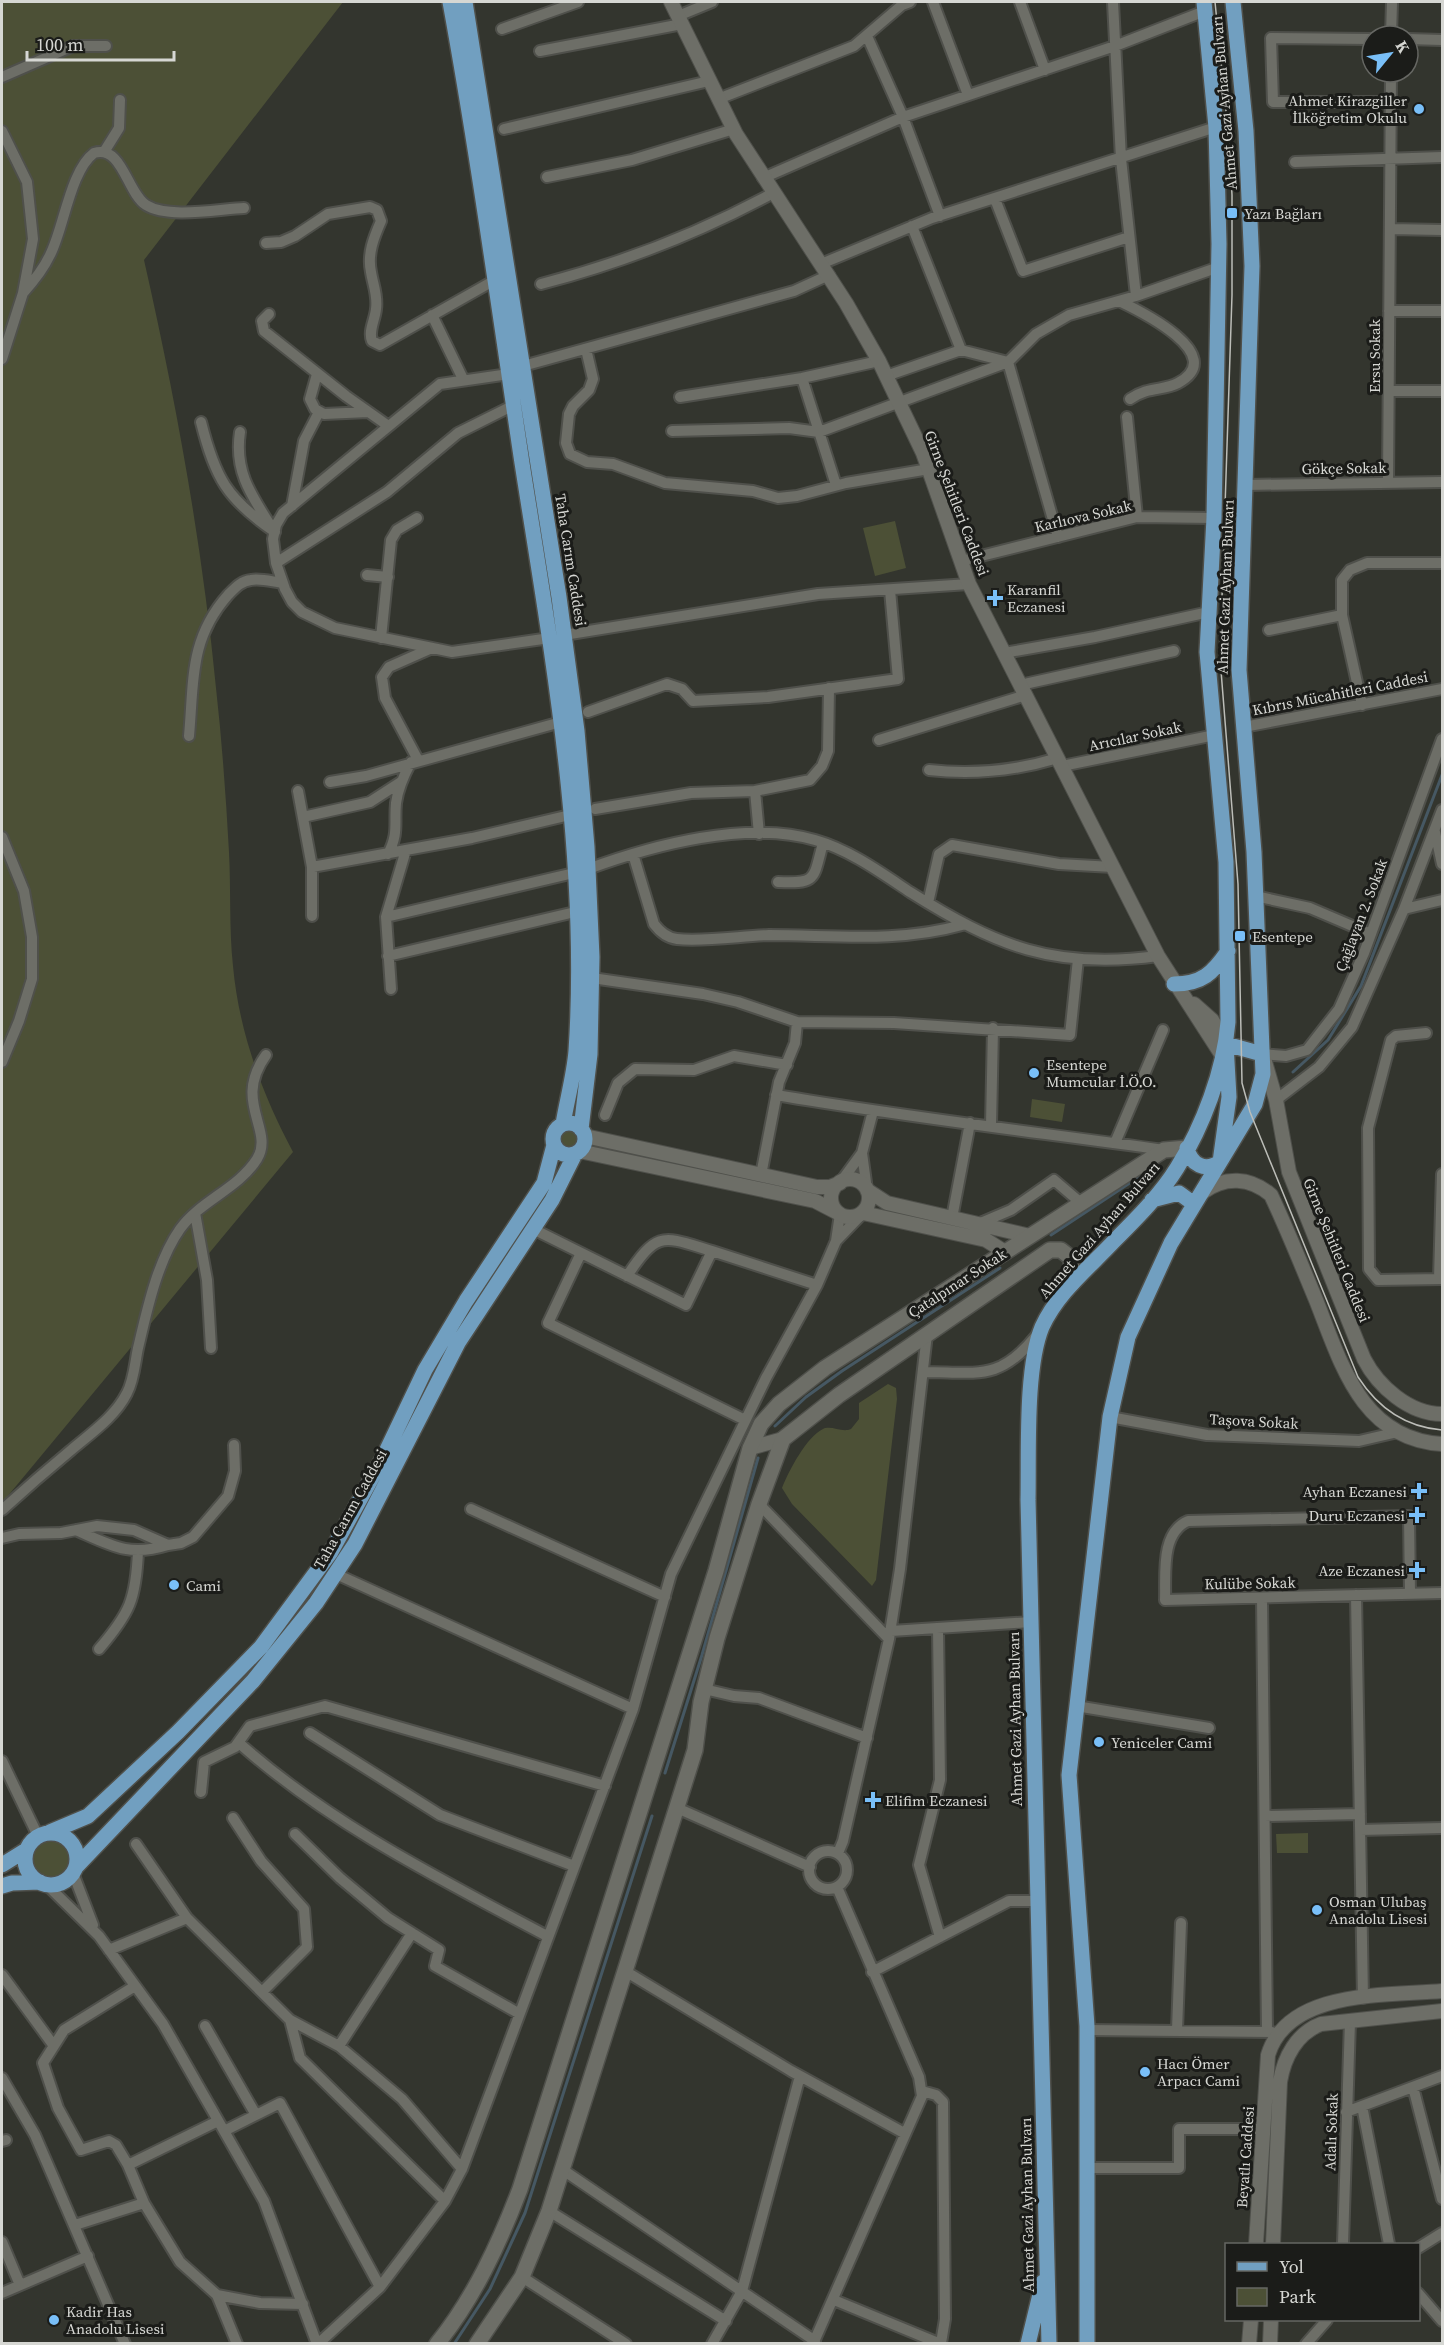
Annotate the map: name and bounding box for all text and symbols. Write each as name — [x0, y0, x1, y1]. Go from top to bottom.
street label: Ahmet Gazi Ayhan Bulvarı — [1206, 15, 1242, 191]
scale bar — [27, 24, 174, 62]
north arrow — [1360, 24, 1420, 84]
text: 100 m — [36, 32, 83, 57]
text: K — [1391, 36, 1416, 58]
place label: Ahmet Kirazgiller İlköğretim Okulu — [1288, 90, 1408, 128]
marker: Ahmet Kirazgiller İlköğretim Okulu — [1412, 102, 1426, 116]
place label: Yazı Bağları — [1244, 203, 1322, 224]
marker: Yazı Bağları — [1225, 206, 1239, 220]
street label: Ersu Sokak — [1364, 318, 1385, 393]
street label: Girne Şehitleri Caddesi — [920, 427, 994, 579]
street label: Gökçe Sokak — [1302, 457, 1387, 479]
street label: Taha Carım Caddesi — [550, 492, 592, 628]
street label: Karlıova Sokak — [1032, 494, 1134, 537]
street label: Ahmet Gazi Ayhan Bulvarı — [1211, 499, 1239, 675]
place label: Karanfil Eczanesi — [1007, 579, 1066, 617]
marker: Karanfil Eczanesi — [988, 591, 1002, 605]
street label: Kıbrıs Mücahitleri Caddesi — [1251, 666, 1429, 720]
street label: Arıcılar Sokak — [1087, 716, 1184, 756]
street label: Çağlayan 2. Sokak — [1330, 855, 1392, 974]
place label: Esentepe — [1252, 926, 1313, 947]
marker: Esentepe — [1233, 929, 1247, 943]
place label: Esentepe Mumcular İ.Ö.O. — [1046, 1054, 1157, 1092]
marker: Esentepe Mumcular İ.Ö.O. — [1027, 1066, 1041, 1080]
street label: Ahmet Gazi Ayhan Bulvarı — [1034, 1157, 1164, 1303]
street label: Girne Şehitleri Caddesi — [1298, 1175, 1376, 1325]
street label: Çatalpınar Sokak — [904, 1243, 1011, 1323]
street label: Taşova Sokak — [1209, 1408, 1300, 1434]
street label: Taha Carım Caddesi — [308, 1445, 392, 1573]
place label: Ayhan Eczanesi — [1303, 1481, 1407, 1502]
marker: Ayhan Eczanesi — [1412, 1484, 1426, 1498]
place label: Duru Eczanesi — [1309, 1505, 1405, 1526]
marker: Duru Eczanesi — [1410, 1508, 1424, 1522]
place label: Aze Eczanesi — [1319, 1560, 1405, 1581]
marker: Aze Eczanesi — [1410, 1563, 1424, 1577]
street label: Kulübe Sokak — [1204, 1572, 1297, 1594]
place label: Cami — [186, 1575, 221, 1596]
marker: Cami — [167, 1578, 181, 1592]
street label: Ahmet Gazi Ayhan Bulvarı — [1003, 1631, 1027, 1807]
place label: Yeniceler Cami — [1111, 1732, 1212, 1753]
marker: Yeniceler Cami — [1092, 1735, 1106, 1749]
place label: Elifim Eczanesi — [885, 1790, 988, 1811]
marker: Elifim Eczanesi — [866, 1793, 880, 1807]
place label: Osman Ulubaş Anadolu Lisesi — [1329, 1891, 1427, 1929]
marker: Osman Ulubaş Anadolu Lisesi — [1310, 1903, 1324, 1917]
place label: Hacı Ömer Arpacı Cami — [1157, 2053, 1240, 2091]
marker: Hacı Ömer Arpacı Cami — [1138, 2065, 1152, 2079]
street label: Adalı Sokak — [1319, 2092, 1343, 2171]
street label: Beyatlı Caddesi — [1231, 2105, 1259, 2209]
street label: Ahmet Gazi Ayhan Bulvarı — [1015, 2117, 1039, 2293]
legend — [1225, 2243, 1420, 2321]
text: Yol — [1279, 2254, 1304, 2279]
text: Park — [1279, 2284, 1316, 2309]
place label: Kadir Has Anadolu Lisesi — [66, 2301, 164, 2339]
marker: Kadir Has Anadolu Lisesi — [47, 2313, 61, 2327]

